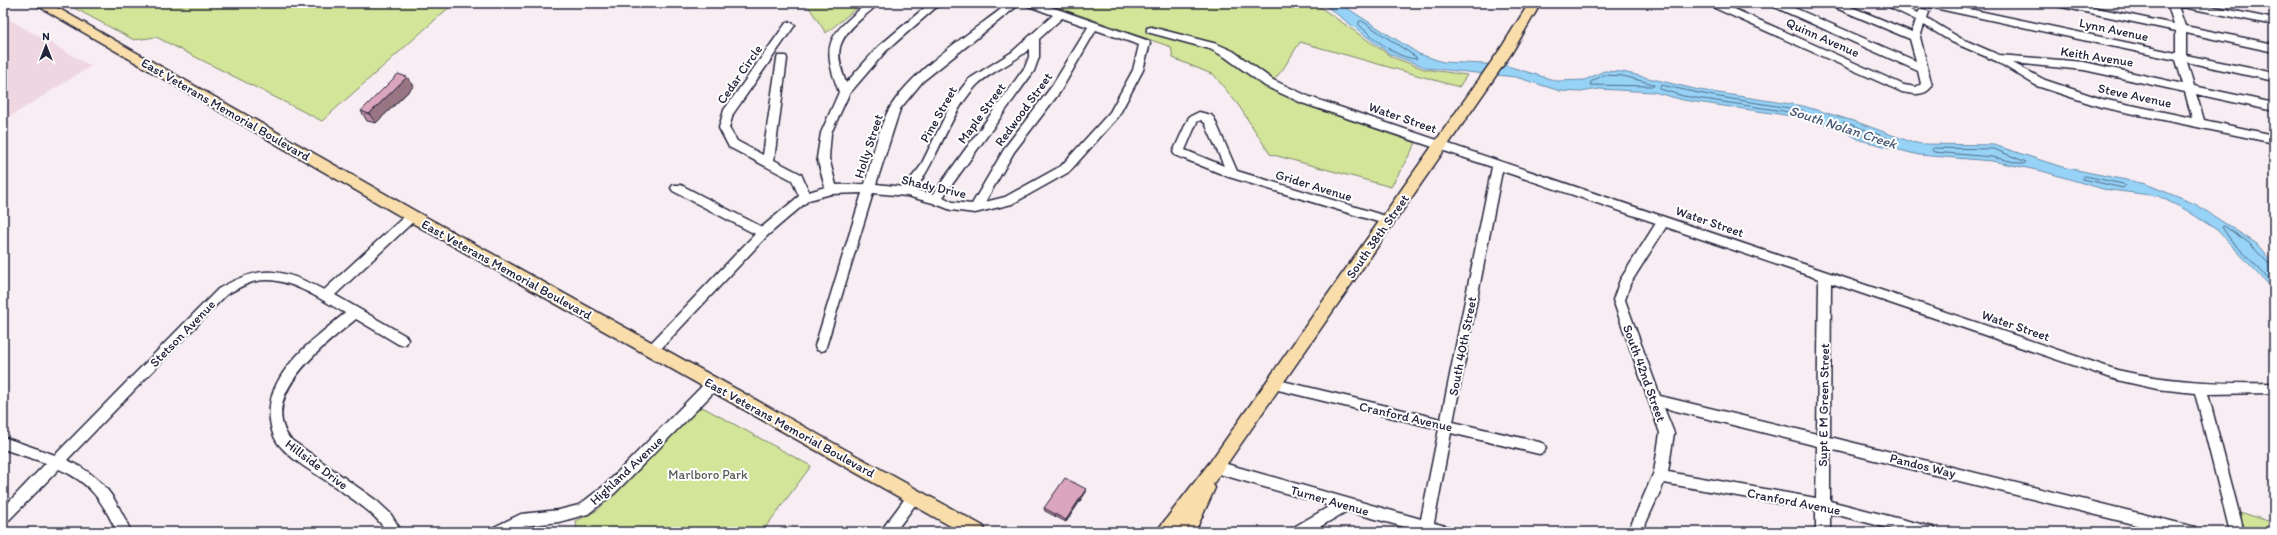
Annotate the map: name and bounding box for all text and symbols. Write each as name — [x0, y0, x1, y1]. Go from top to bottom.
street label: Quinn Avenue — [1784, 15, 1862, 60]
street label: Lynn Avenue — [2078, 15, 2150, 44]
north arrow — [26, 26, 66, 66]
text: N — [42, 30, 50, 43]
street label: Cedar Circle — [714, 42, 765, 107]
street label: Keith Avenue — [2059, 43, 2134, 70]
street label: East Veterans Memorial Boulevard — [139, 55, 313, 164]
street label: Redwood Street — [992, 69, 1055, 149]
street label: Maple Street — [954, 80, 1009, 147]
street label: Steve Avenue — [2097, 80, 2173, 111]
street label: Pine Street — [917, 83, 960, 145]
street label: Water Street — [1367, 99, 1439, 136]
water label: South Nolan Creek — [1787, 102, 1899, 153]
street label: Holly Street — [851, 112, 886, 180]
street label: Grider Avenue — [1274, 167, 1354, 204]
street label: Shady Drive — [900, 172, 968, 201]
street label: South 38th Street — [1343, 191, 1412, 281]
street label: Water Street — [1674, 203, 1746, 240]
street label: East Veterans Memorial Boulevard — [419, 216, 595, 323]
street label: South 40th Street — [1446, 295, 1479, 397]
street label: Stetson Avenue — [147, 297, 218, 370]
street label: Water Street — [1980, 307, 2052, 344]
street label: South 42nd Street — [1620, 323, 1669, 424]
street label: Supt E M Green Street — [1815, 343, 1832, 467]
street label: East Veterans Memorial Boulevard — [702, 374, 878, 481]
street label: Cranford Avenue — [1358, 398, 1454, 434]
street label: Highland Avenue — [587, 433, 666, 508]
street label: Hillside Drive — [283, 436, 351, 493]
street label: Pandos Way — [1888, 450, 1957, 481]
park label: Marlboro Park — [668, 467, 748, 482]
street label: Turner Avenue — [1289, 482, 1371, 519]
street label: Cranford Avenue — [1746, 485, 1842, 518]

